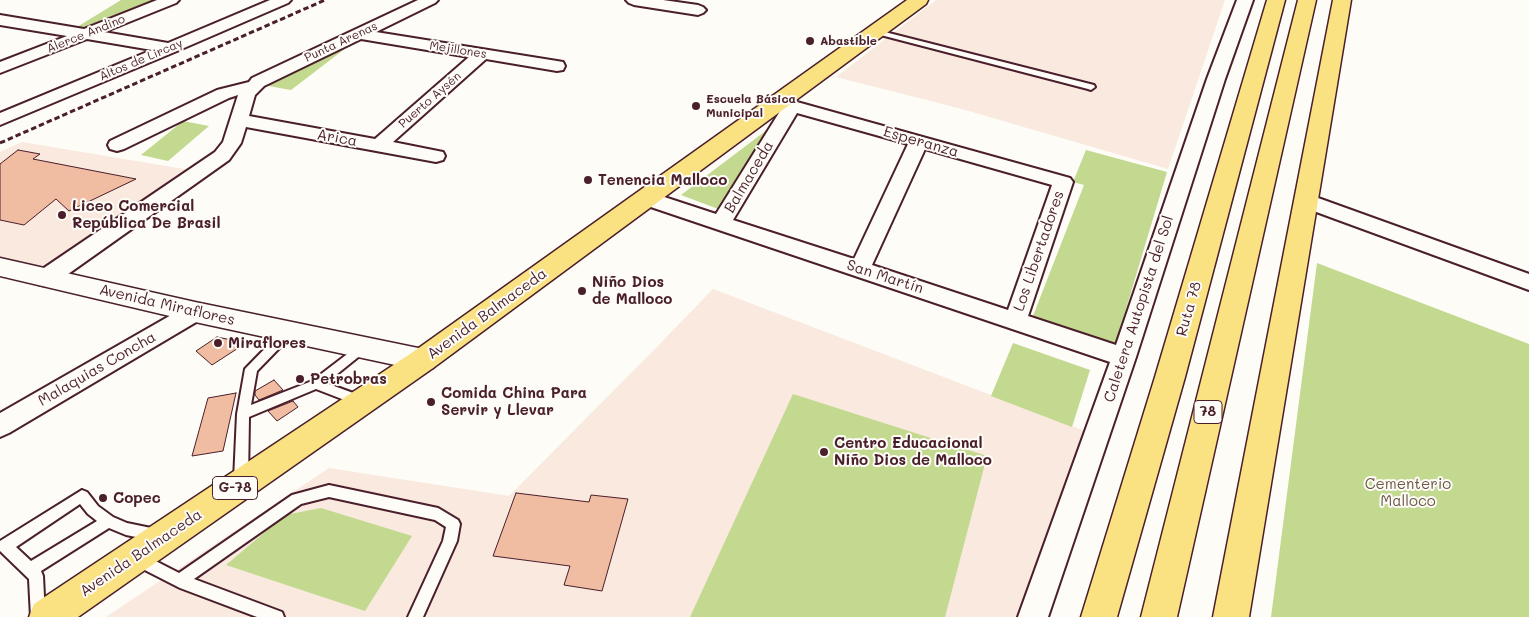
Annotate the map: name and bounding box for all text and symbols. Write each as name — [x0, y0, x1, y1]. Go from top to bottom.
street label: Alerce Andino — [45, 12, 127, 56]
street label: Punta Arenas — [302, 19, 380, 65]
place label: Abastible — [820, 34, 877, 48]
marker: Abastible — [804, 35, 816, 47]
street label: Altos de Lircay — [97, 36, 185, 84]
street label: Mejillones — [428, 38, 488, 62]
street label: Puerto Aysén — [396, 69, 464, 131]
place label: Escuela Básica Municipal — [706, 92, 796, 120]
marker: Escuela Básica Municipal — [690, 100, 702, 112]
street label: Esperanza — [881, 123, 961, 161]
street label: Arica — [315, 126, 359, 150]
street label: Balmaceda — [721, 138, 777, 216]
place label: Tenencia Malloco — [598, 171, 727, 189]
marker: Tenencia Malloco — [582, 174, 594, 186]
street label: Los Libertadores — [1010, 188, 1068, 314]
place label: Liceo Comercial República De Brasil — [72, 197, 221, 232]
marker: Liceo Comercial República De Brasil — [56, 209, 68, 221]
street label: Caletera Autopista del Sol — [1100, 213, 1178, 405]
street label: San Martín — [844, 256, 926, 298]
street label: Avenida Balmaceda — [424, 265, 550, 363]
place label: Niño Dios de Malloco — [592, 273, 672, 308]
street label: Ruta 78 — [1173, 280, 1205, 338]
street label: Avenida Miraflores — [97, 281, 237, 329]
marker: Niño Dios de Malloco — [576, 285, 588, 297]
street label: Malaquias Concha — [35, 328, 159, 410]
place label: Miraflores — [228, 334, 306, 352]
marker: Miraflores — [212, 337, 224, 349]
place label: Petrobras — [310, 370, 387, 388]
marker: Petrobras — [294, 373, 306, 385]
place label: Comida China Para Servir y Llevar — [441, 384, 587, 419]
marker: Comida China Para Servir y Llevar — [425, 396, 437, 408]
road number: 78 — [1194, 401, 1222, 424]
place label: Centro Educacional Niño Dios de Malloco — [834, 434, 992, 469]
marker: Centro Educacional Niño Dios de Malloco — [818, 446, 830, 458]
park label: Cementerio Malloco — [1365, 475, 1451, 510]
road number: G-78 — [212, 476, 258, 499]
place label: Copec — [113, 489, 161, 507]
marker: Copec — [97, 492, 109, 504]
street label: Avenida Balmaceda — [77, 505, 205, 601]

